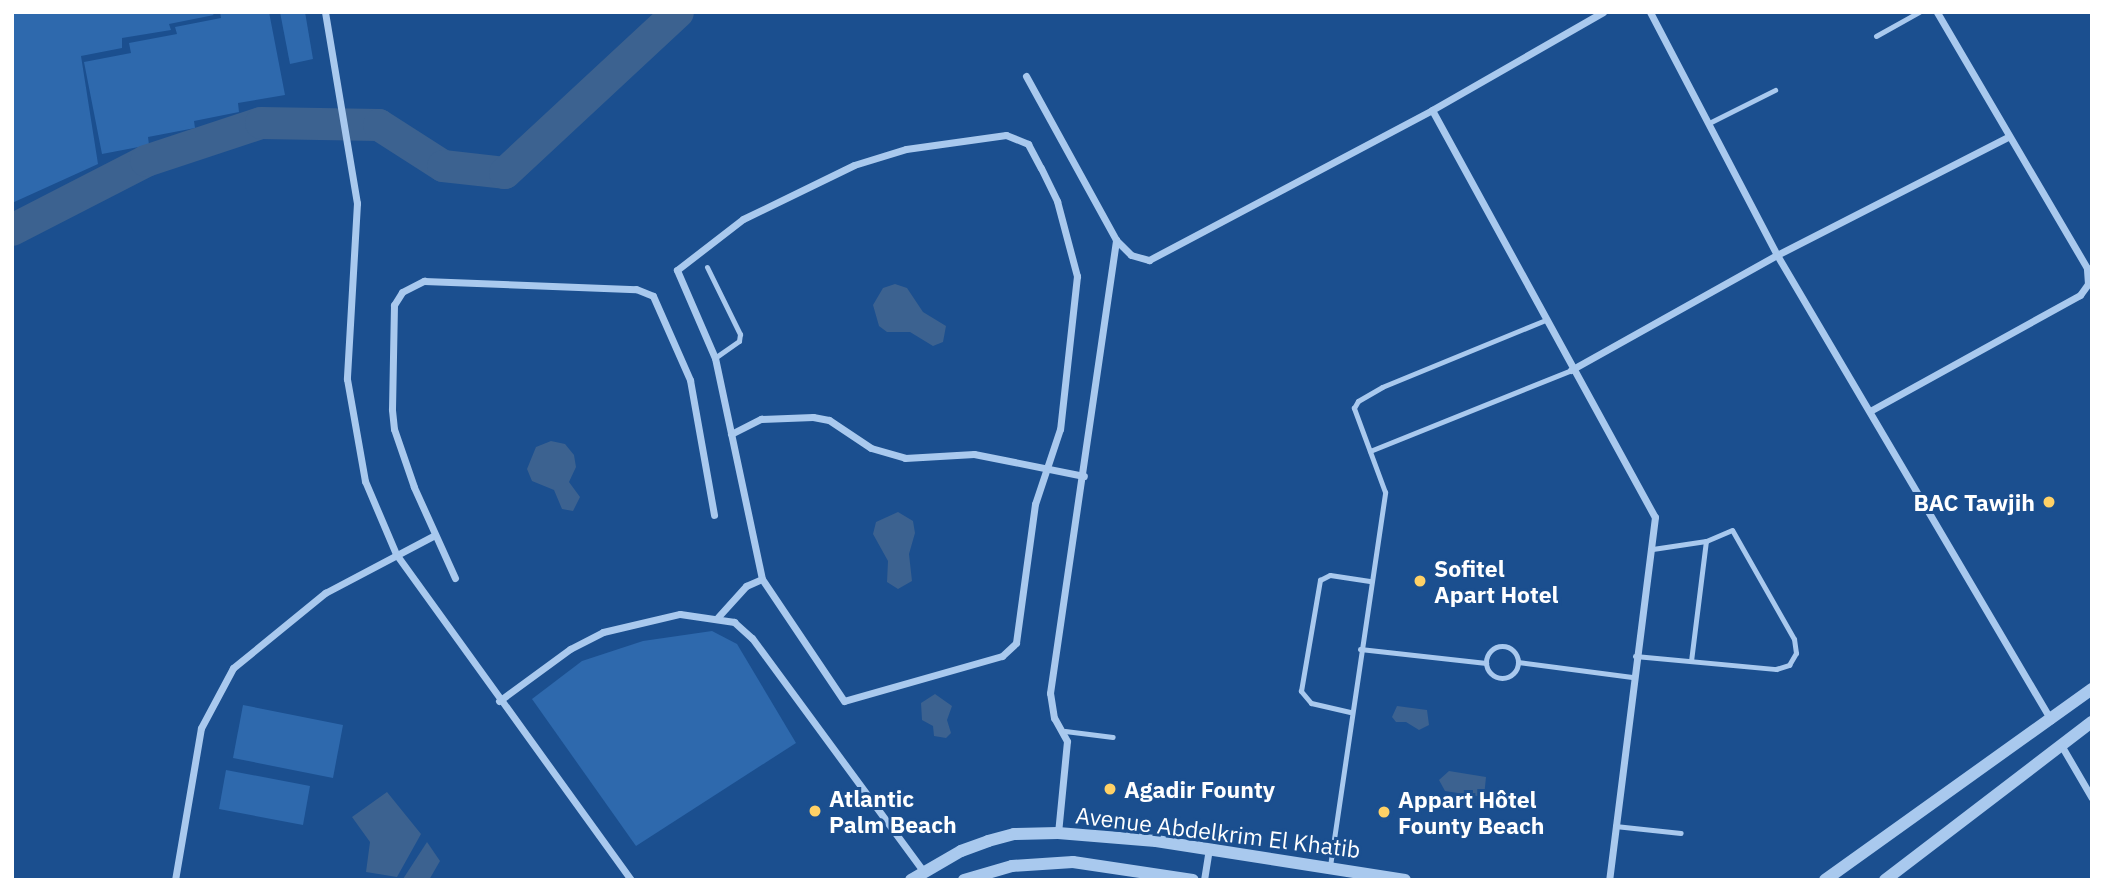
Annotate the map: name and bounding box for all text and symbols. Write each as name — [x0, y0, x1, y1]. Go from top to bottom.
place label: BAC Tawjih — [1914, 488, 2035, 516]
marker: BAC Tawjih — [2041, 494, 2057, 510]
place label: Sofitel Apart Hotel — [1434, 554, 1559, 608]
marker: Sofitel Apart Hotel — [1412, 573, 1428, 589]
place label: Agadir Founty — [1124, 775, 1275, 803]
marker: Agadir Founty — [1102, 781, 1118, 797]
place label: Atlantic Palm Beach — [829, 784, 957, 838]
place label: Appart Hôtel Founty Beach — [1398, 785, 1545, 839]
street label: Avenue Abdelkrim El Khatib — [1074, 801, 1362, 863]
marker: Atlantic Palm Beach — [807, 803, 823, 819]
marker: Appart Hôtel Founty Beach — [1376, 804, 1392, 820]

